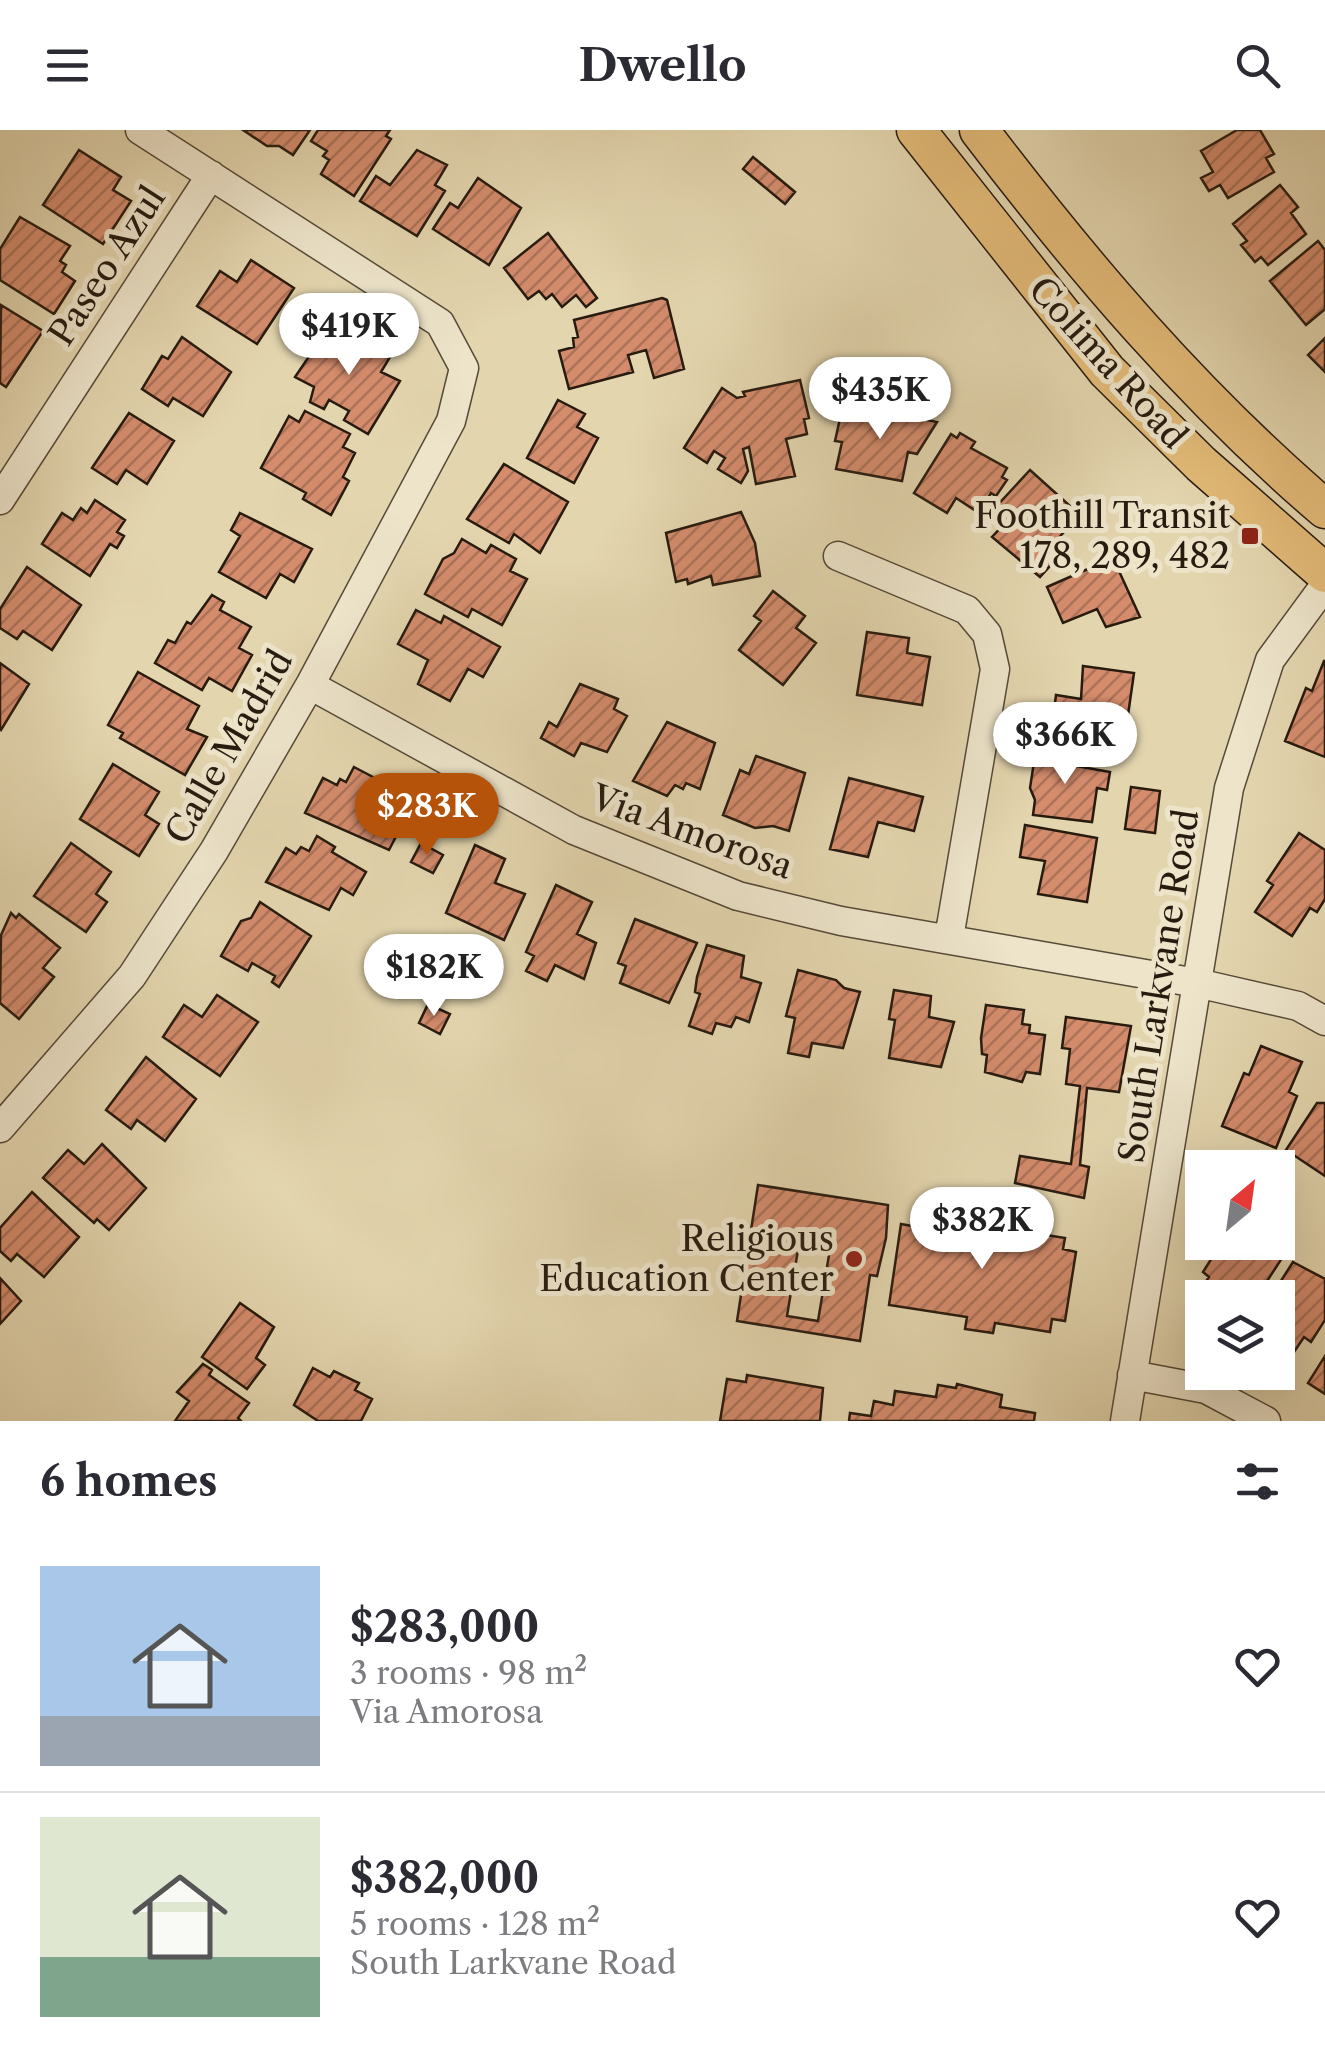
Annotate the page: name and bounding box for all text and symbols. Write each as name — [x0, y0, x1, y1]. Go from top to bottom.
text: Dwello — [578, 37, 747, 93]
icon: menu — [40, 38, 95, 93]
icon: search — [1230, 38, 1285, 93]
street label: Paseo Azul — [39, 178, 174, 353]
street label: Colima Road — [1020, 268, 1197, 457]
pin: $419K — [279, 293, 419, 378]
text: $419K — [301, 306, 397, 345]
pin: $435K — [810, 357, 950, 442]
text: $435K — [831, 370, 929, 409]
place label: Foothill Transit 178, 289, 482 — [974, 494, 1231, 577]
marker: Foothill Transit 178, 289, 482 — [1239, 525, 1261, 547]
street label: Calle Madrid — [156, 642, 301, 851]
pin: $366K — [995, 702, 1135, 787]
text: $366K — [1015, 715, 1115, 754]
pin: $283K — [357, 773, 497, 858]
street label: Via Amorosa — [585, 775, 799, 888]
text: $283K — [377, 786, 477, 825]
street label: South Larkvane Road — [1109, 806, 1208, 1166]
pin: $182K — [364, 934, 504, 1019]
text: $182K — [386, 947, 482, 986]
north arrow — [1185, 1150, 1295, 1260]
map controls — [1185, 1150, 1295, 1390]
pin: $382K — [912, 1187, 1052, 1272]
text: $382K — [932, 1200, 1032, 1239]
place label: Religious Education Center — [539, 1217, 834, 1300]
marker: Religious Education Center — [843, 1248, 865, 1270]
button: layers — [1185, 1280, 1295, 1390]
icon: filters — [1230, 1454, 1285, 1509]
text: 6 homes — [40, 1455, 218, 1507]
text: $283,000 — [350, 1601, 539, 1653]
icon: home — [120, 1606, 240, 1726]
icon: heart — [1230, 1639, 1285, 1694]
text: 3 rooms · 98 m² — [350, 1653, 587, 1692]
text: Via Amorosa — [350, 1692, 543, 1731]
text: $382,000 — [350, 1852, 539, 1904]
icon: home — [120, 1857, 240, 1977]
icon: heart — [1230, 1890, 1285, 1945]
text: 5 rooms · 128 m² — [350, 1904, 600, 1943]
text: South Larkvane Road — [350, 1943, 676, 1982]

